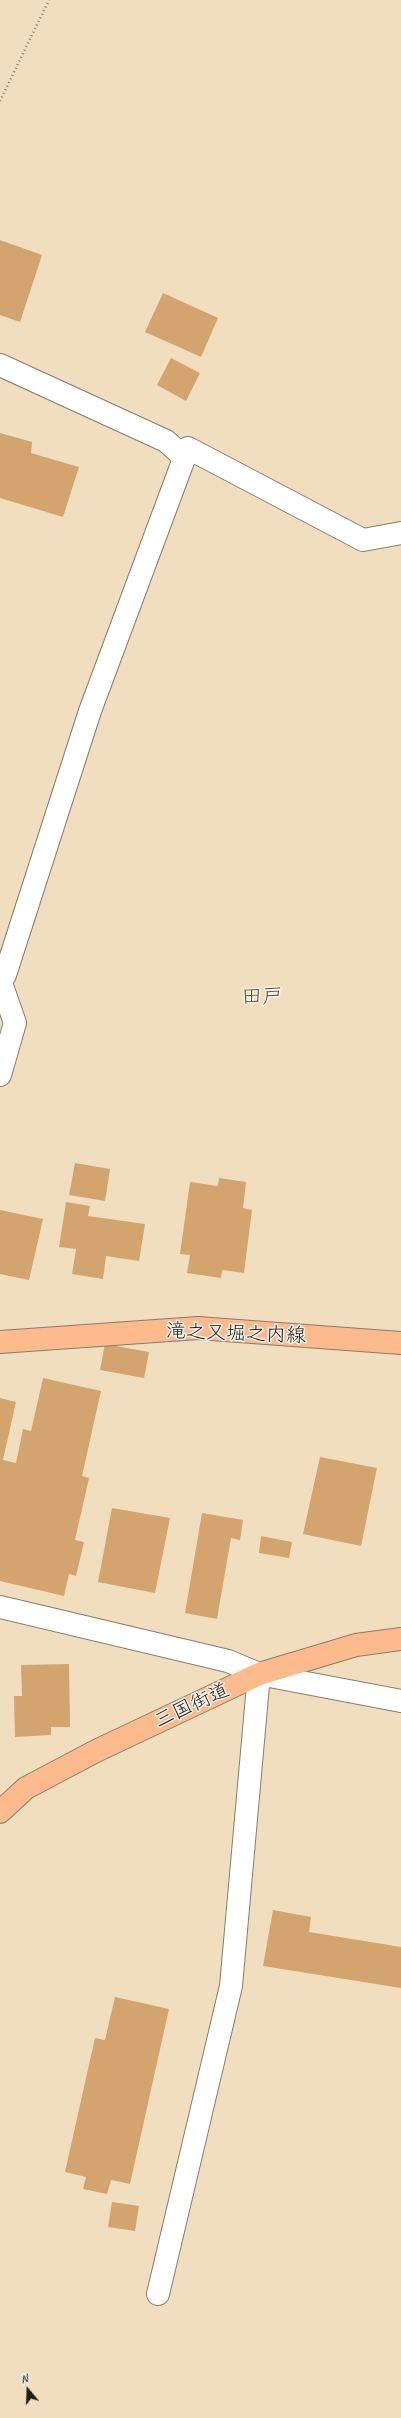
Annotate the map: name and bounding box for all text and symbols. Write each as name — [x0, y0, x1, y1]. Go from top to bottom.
district label: 田戸 — [241, 984, 283, 1010]
street label: 滝之又堀之内線 — [166, 1320, 306, 1348]
street label: 三国街道 — [151, 1678, 233, 1734]
north arrow — [8, 2370, 48, 2410]
text: N — [19, 2371, 30, 2386]

